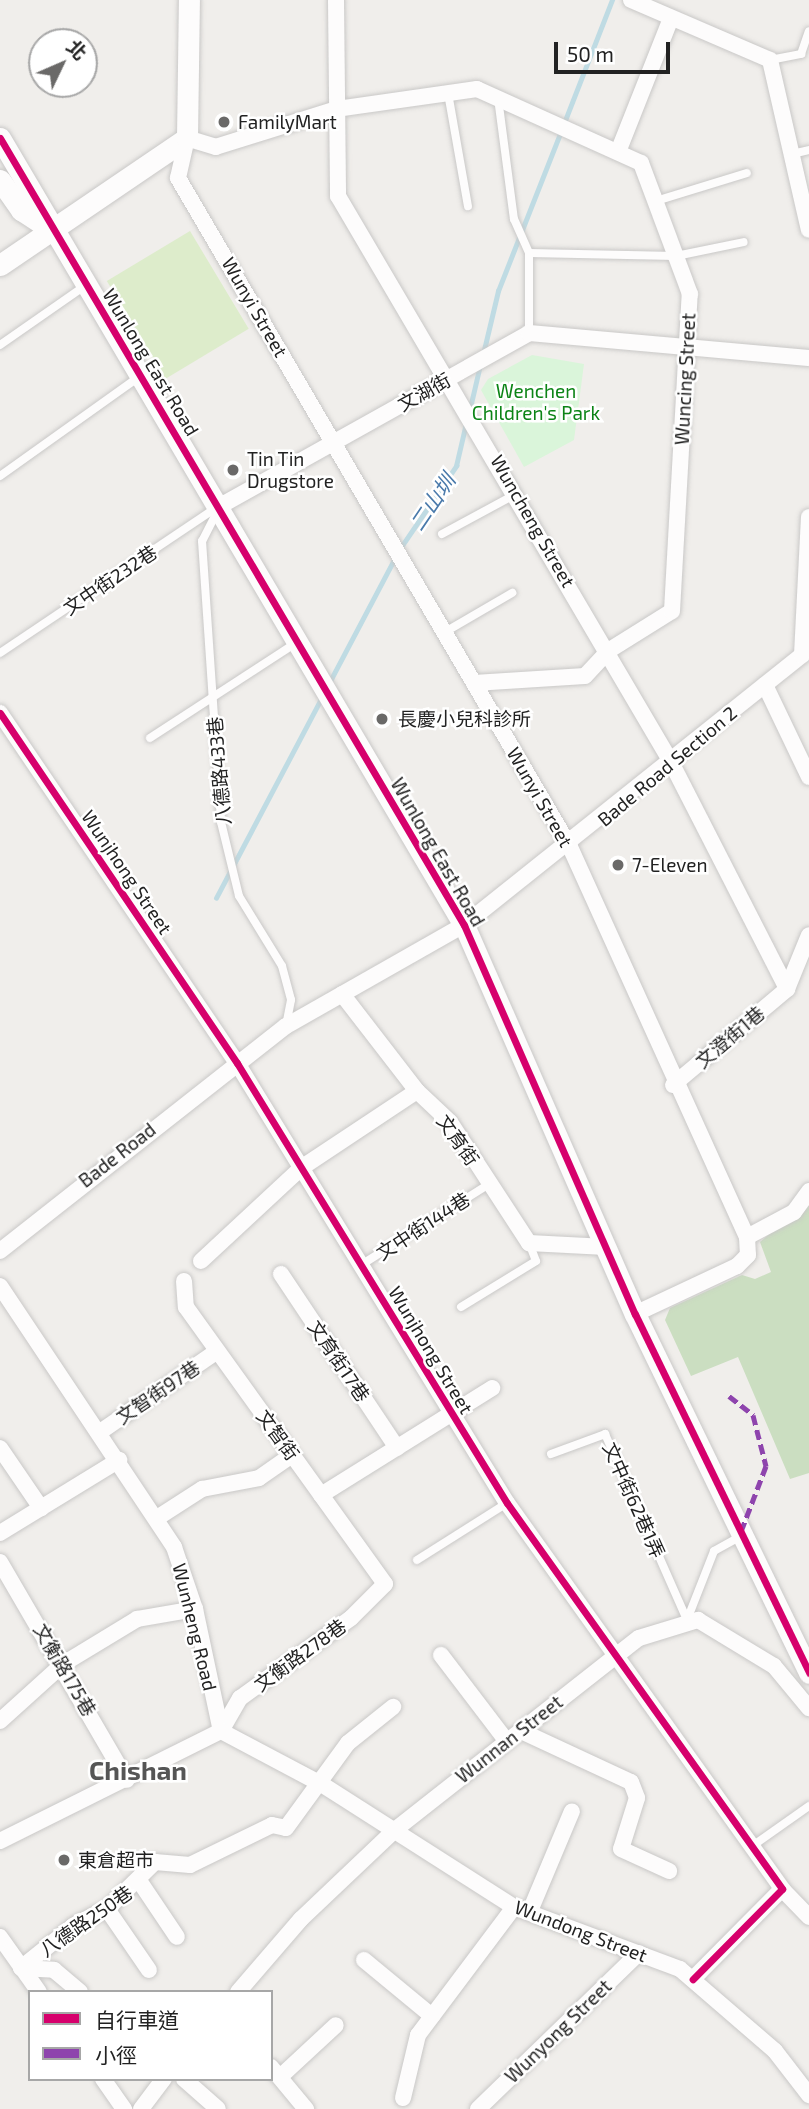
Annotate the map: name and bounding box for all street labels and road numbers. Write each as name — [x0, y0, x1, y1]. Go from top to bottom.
street label: Wunyi Street — [217, 253, 293, 361]
street label: Wunlong East Road — [98, 284, 204, 440]
street label: Wuncing Street — [670, 312, 700, 446]
street label: 文湖街 — [394, 368, 454, 416]
street label: Wuncheng Street — [486, 451, 580, 591]
street label: 文中街232巷 — [59, 540, 161, 620]
street label: Bade Road Section 2 — [593, 701, 741, 831]
street label: 八德路433巷 — [203, 716, 235, 826]
street label: Wunyi Street — [502, 743, 578, 851]
street label: Wunlong East Road — [386, 774, 490, 930]
street label: Wunjhong Street — [77, 806, 177, 938]
street label: 文澄街1巷 — [691, 1001, 769, 1073]
street label: 文育街 — [432, 1110, 484, 1170]
street label: Bade Road — [74, 1118, 160, 1192]
street label: 文中街144巷 — [372, 1187, 474, 1265]
street label: Wunjhong Street — [384, 1282, 478, 1418]
street label: 文育街17巷 — [303, 1316, 375, 1406]
street label: 文智街97巷 — [112, 1356, 204, 1428]
street label: 文智街 — [252, 1405, 304, 1465]
street label: 文中街62巷1弄 — [598, 1439, 670, 1561]
street label: Wunheng Road — [168, 1561, 222, 1693]
street label: 文衡路278巷 — [250, 1614, 350, 1696]
street label: 文衡路175巷 — [29, 1619, 101, 1721]
street label: Wunnan Street — [451, 1690, 567, 1788]
street label: 八德路250巷 — [35, 1881, 137, 1961]
street label: Wundong Street — [512, 1895, 650, 1967]
street label: Wunyong Street — [500, 1974, 616, 2088]

